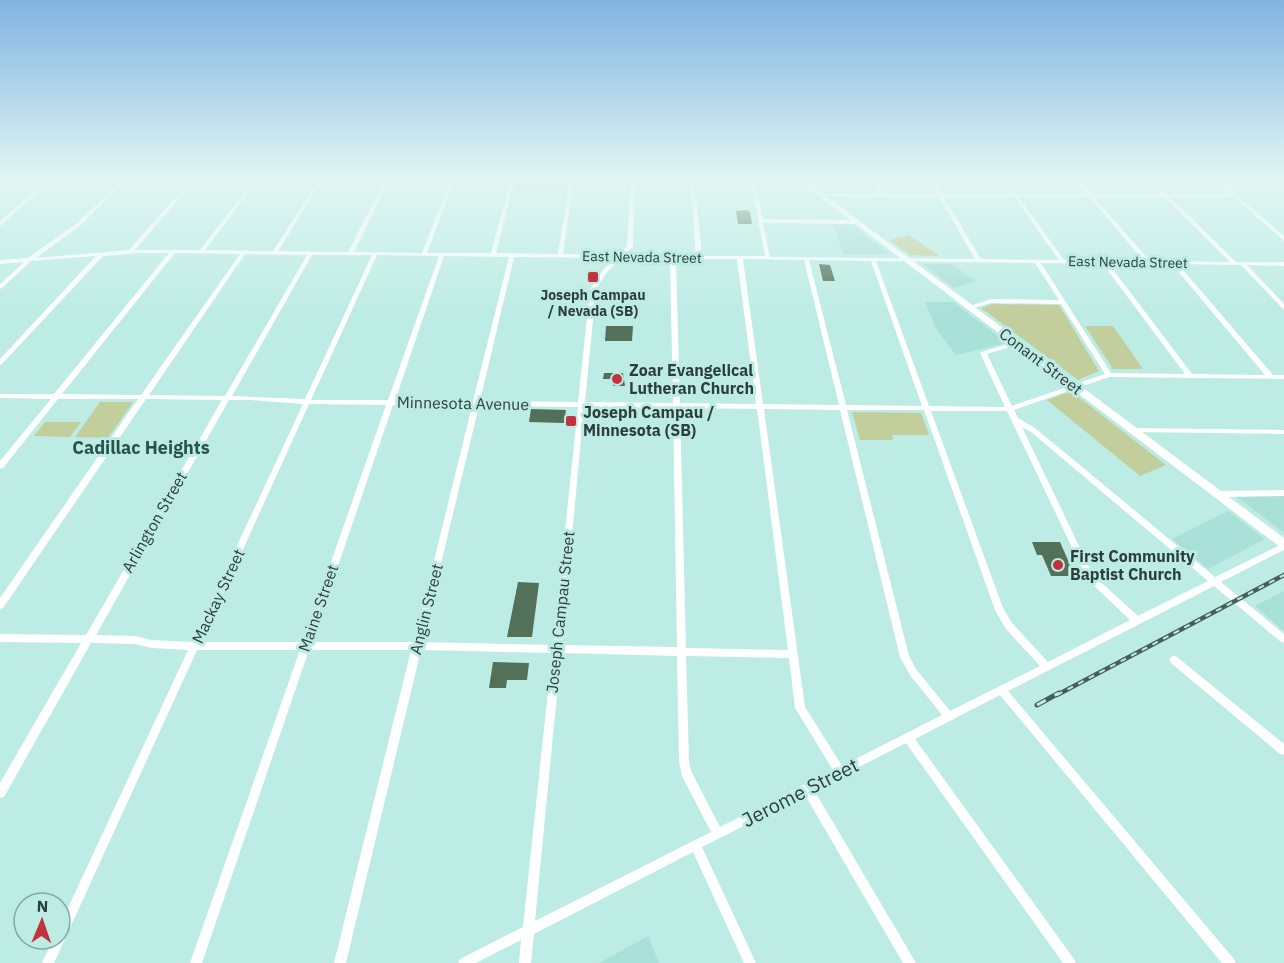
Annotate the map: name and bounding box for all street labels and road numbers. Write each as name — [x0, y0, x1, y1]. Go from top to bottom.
street label: East Nevada Street — [582, 247, 702, 267]
street label: East Nevada Street — [1068, 252, 1188, 272]
street label: Conant Street — [995, 323, 1087, 399]
street label: Minnesota Avenue — [397, 392, 529, 414]
street label: Arlington Street — [117, 468, 191, 576]
street label: Joseph Campau Street — [542, 530, 578, 694]
street label: Mackay Street — [187, 546, 249, 646]
street label: Maine Street — [294, 562, 342, 654]
street label: Anglin Street — [405, 562, 447, 656]
street label: Jerome Street — [737, 751, 863, 833]

